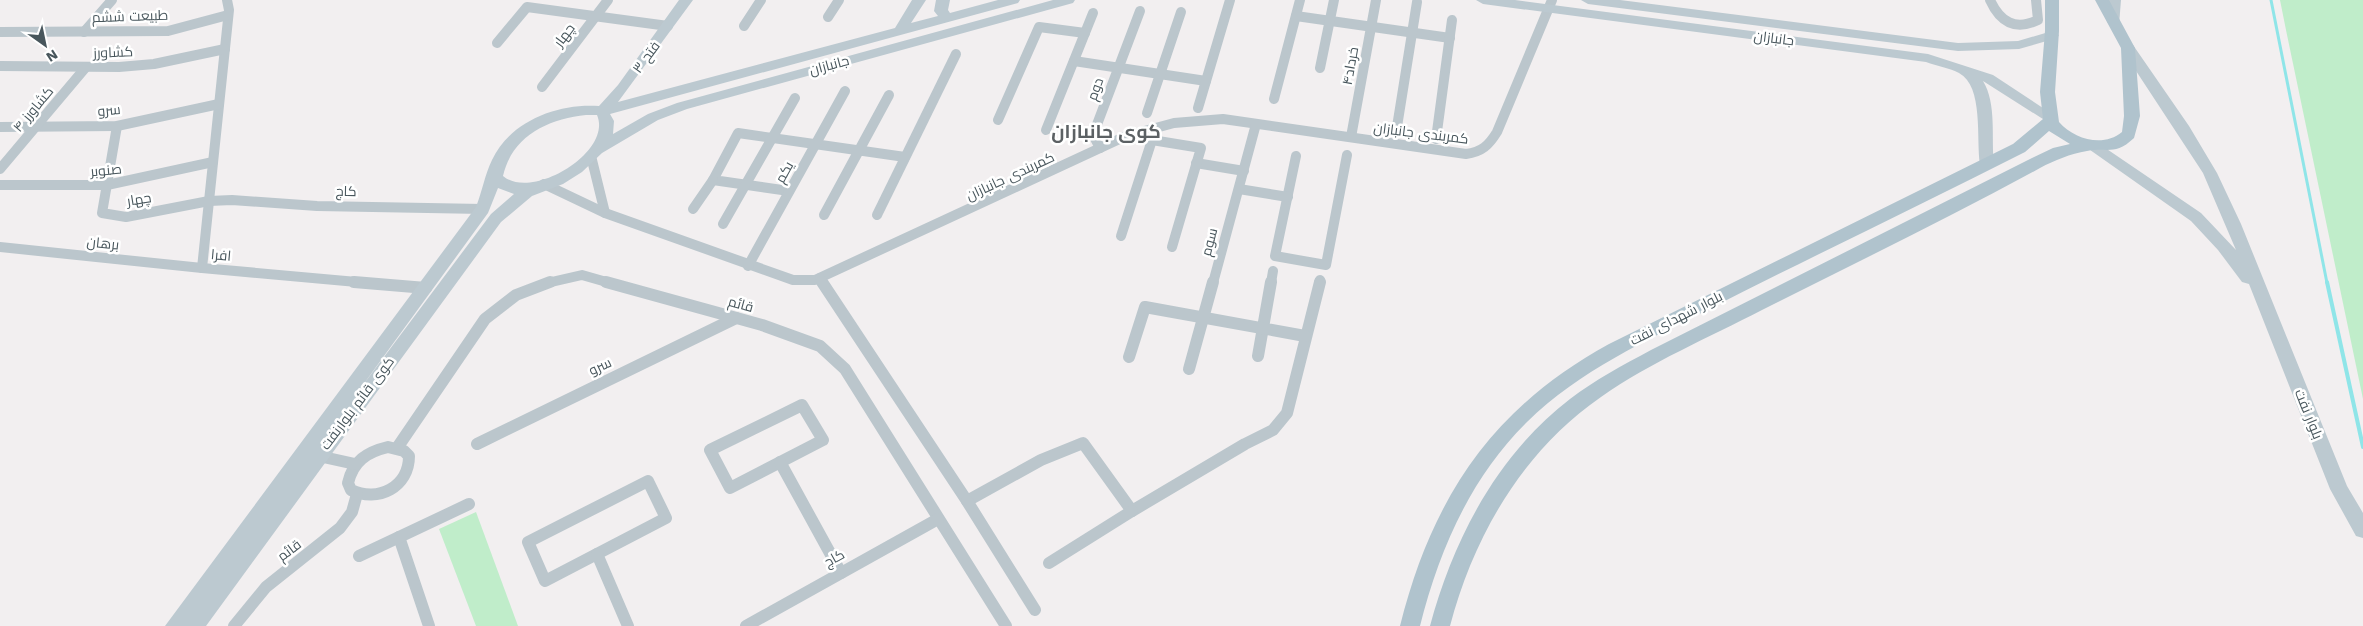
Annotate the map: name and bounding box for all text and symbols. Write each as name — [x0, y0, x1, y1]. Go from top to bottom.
street label: طبیعت ششم — [91, 7, 169, 27]
north arrow — [20, 20, 70, 70]
street label: چهار — [550, 20, 579, 52]
street label: جانبازان — [1753, 28, 1795, 48]
street label: فتح ۳ — [629, 38, 664, 77]
street label: کشاورز — [92, 43, 133, 61]
text: N — [43, 46, 61, 65]
street label: خرداد۴ — [1339, 46, 1361, 86]
street label: جانبازان — [807, 52, 851, 78]
street label: دوم — [1084, 75, 1108, 103]
street label: کشاورز ۴ — [10, 83, 56, 135]
street label: سرو — [97, 101, 121, 119]
street label: کمربندی جانبازان — [1373, 119, 1469, 147]
district label: کوی جانبازان — [1051, 120, 1161, 144]
street label: کمربندی جانبازان — [963, 149, 1057, 203]
street label: یکم — [772, 158, 798, 187]
street label: صنوبر — [89, 161, 122, 179]
street label: کاج — [335, 183, 357, 200]
street label: چهار — [124, 189, 153, 211]
street label: سوم — [1198, 226, 1222, 258]
street label: برهان — [86, 233, 120, 253]
street label: افرا — [210, 246, 232, 264]
street label: بلوار شهدای نفت — [1627, 288, 1725, 348]
street label: قائم — [726, 293, 755, 317]
street label: کوی قائم بلوارنفت — [317, 353, 399, 454]
street label: سرو — [586, 354, 614, 378]
street label: بلوار نفت — [2292, 387, 2326, 441]
street label: قائم — [274, 536, 305, 566]
street label: کاج — [821, 546, 848, 571]

